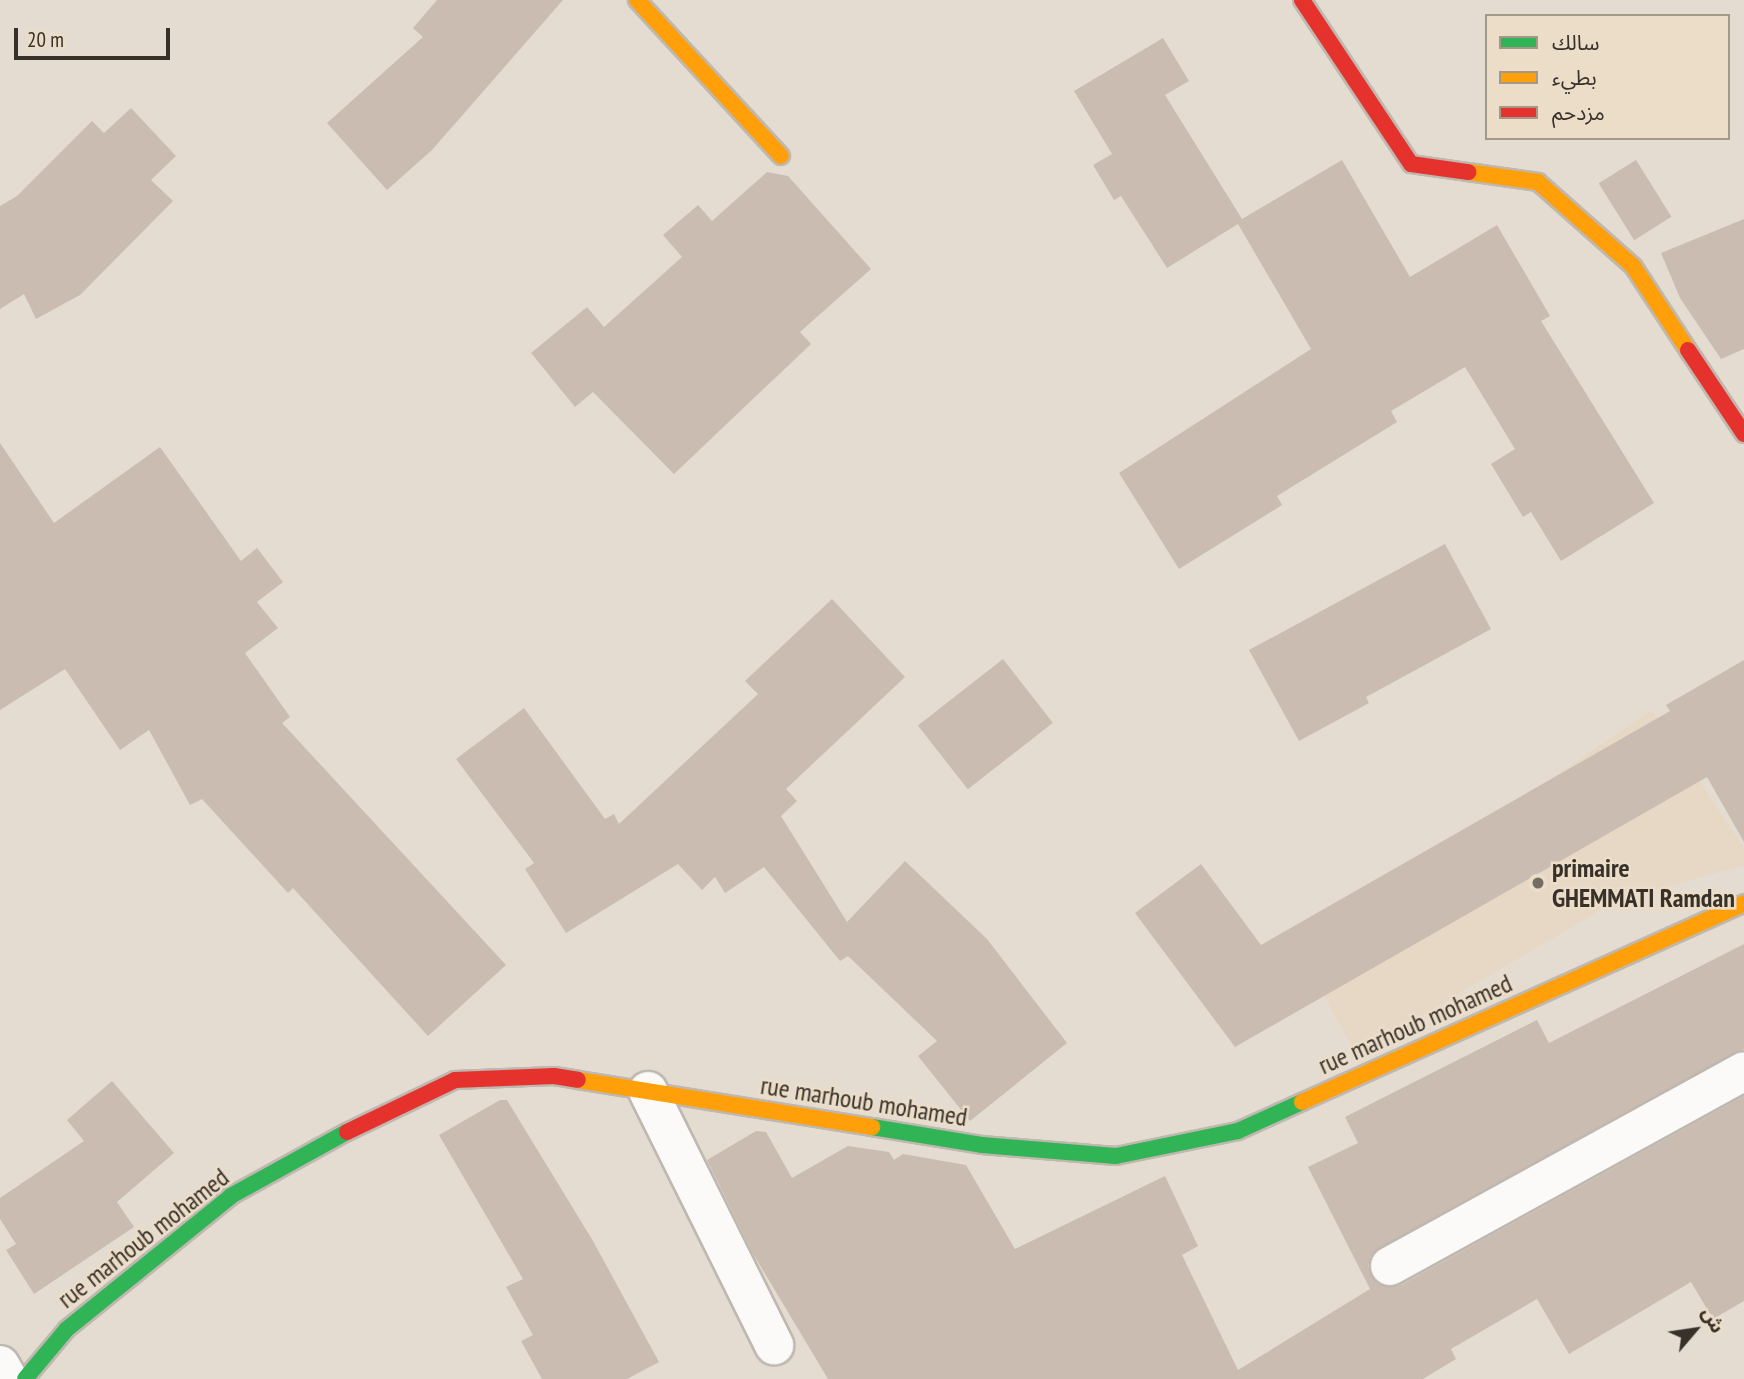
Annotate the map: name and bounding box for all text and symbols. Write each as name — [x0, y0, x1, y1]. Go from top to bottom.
scale bar — [18, 14, 173, 58]
legend — [1485, 14, 1730, 140]
text: 20 m — [27, 26, 64, 53]
text: سالك — [1552, 29, 1599, 56]
text: بطيء — [1552, 64, 1597, 91]
text: مزدحم — [1552, 99, 1605, 126]
place label: primaire GHEMMATI Ramdan — [1552, 852, 1735, 914]
marker: primaire GHEMMATI Ramdan — [1530, 875, 1546, 891]
street label: rue marhoub mohamed — [1313, 967, 1517, 1081]
street label: rue marhoub mohamed — [758, 1069, 970, 1133]
street label: rue marhoub mohamed — [51, 1161, 235, 1315]
north arrow — [1660, 1295, 1730, 1365]
text: ش — [1697, 1303, 1730, 1337]

